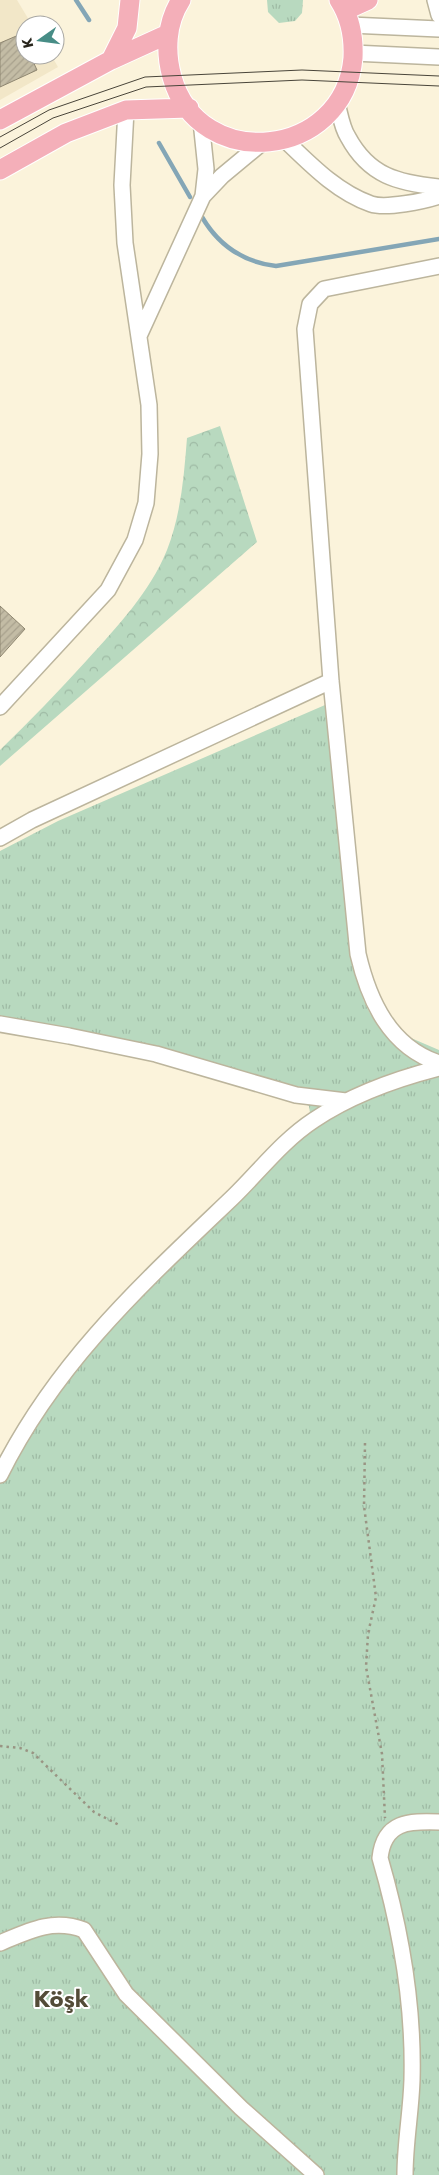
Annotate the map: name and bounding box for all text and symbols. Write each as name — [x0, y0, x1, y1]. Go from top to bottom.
north arrow — [15, 15, 65, 65]
text: K — [16, 36, 38, 50]
district label: Köşk — [33, 1981, 89, 2016]

